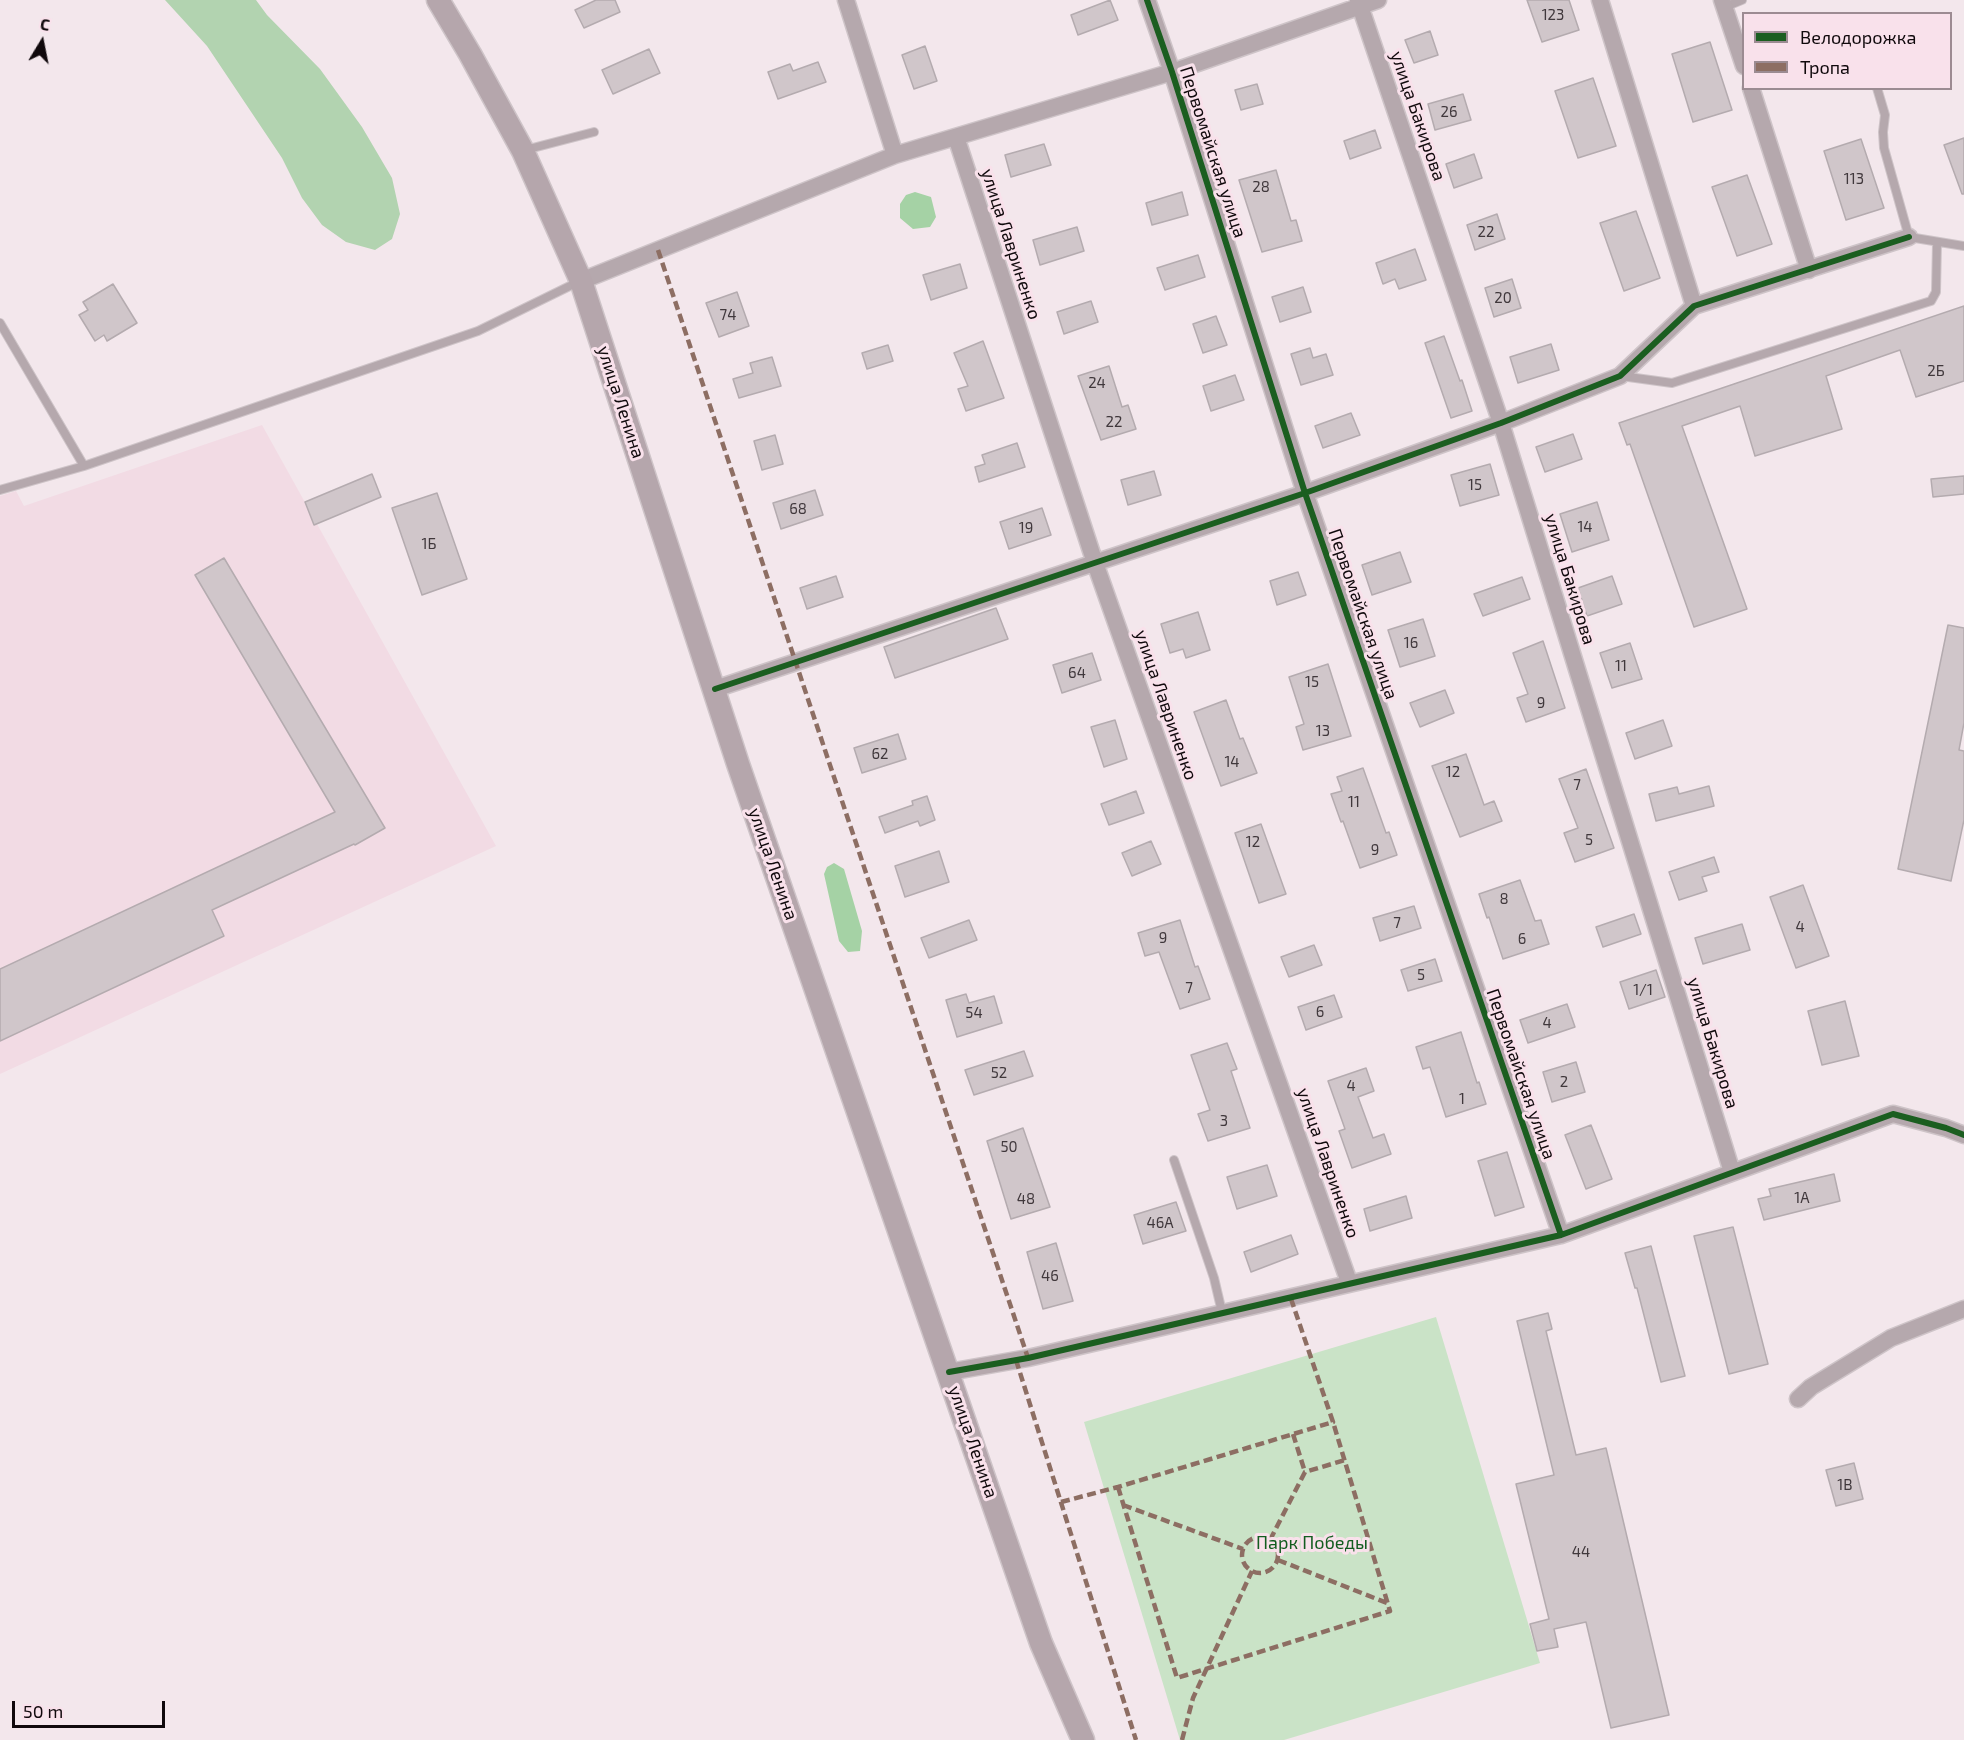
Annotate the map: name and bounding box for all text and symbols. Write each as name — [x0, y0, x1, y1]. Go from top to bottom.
house number: 123 — [1542, 6, 1564, 24]
north arrow — [12, 12, 72, 72]
legend — [1742, 12, 1952, 90]
text: С — [39, 14, 51, 34]
text: Велодорожка — [1800, 26, 1916, 48]
street label: улица Бакирова — [1386, 48, 1450, 184]
text: Тропа — [1800, 56, 1850, 78]
street label: Первомайская улица — [1175, 64, 1251, 240]
house number: 26 — [1440, 103, 1458, 121]
street label: улица Лавриненко — [976, 166, 1046, 322]
house number: 113 — [1844, 170, 1864, 188]
house number: 28 — [1252, 178, 1270, 196]
house number: 22 — [1478, 223, 1494, 241]
house number: 20 — [1494, 289, 1512, 307]
house number: 74 — [720, 306, 736, 324]
street label: улица Ленина — [593, 343, 649, 461]
house number: 2Б — [1927, 362, 1945, 380]
house number: 24 — [1088, 374, 1106, 392]
house number: 22 — [1106, 413, 1122, 431]
house number: 15 — [1468, 476, 1482, 494]
house number: 68 — [789, 500, 807, 518]
street label: улица Бакирова — [1540, 511, 1600, 647]
house number: 14 — [1577, 518, 1593, 536]
house number: 19 — [1019, 519, 1033, 537]
street label: Первомайская улица — [1324, 526, 1402, 702]
house number: 1Б — [422, 535, 436, 553]
street label: улица Лавриненко — [1130, 627, 1202, 783]
house number: 16 — [1404, 634, 1418, 652]
house number: 11 — [1615, 657, 1627, 675]
house number: 64 — [1068, 664, 1086, 682]
house number: 15 — [1305, 673, 1319, 691]
house number: 9 — [1537, 694, 1545, 712]
house number: 13 — [1316, 722, 1330, 740]
house number: 62 — [871, 745, 889, 763]
house number: 14 — [1224, 753, 1240, 771]
house number: 12 — [1446, 763, 1460, 781]
house number: 7 — [1573, 776, 1581, 794]
house number: 11 — [1348, 793, 1360, 811]
street label: улица Ленина — [744, 805, 802, 923]
house number: 5 — [1585, 831, 1593, 849]
house number: 12 — [1246, 833, 1260, 851]
house number: 9 — [1371, 841, 1379, 859]
house number: 8 — [1499, 890, 1509, 908]
house number: 7 — [1393, 914, 1401, 932]
house number: 4 — [1795, 918, 1805, 936]
house number: 9 — [1159, 929, 1167, 947]
house number: 6 — [1518, 930, 1526, 948]
house number: 5 — [1417, 966, 1425, 984]
street label: улица Бакирова — [1683, 975, 1743, 1111]
house number: 7 — [1185, 979, 1193, 997]
house number: 1/1 — [1633, 981, 1653, 999]
street label: Первомайская улица — [1482, 986, 1560, 1162]
house number: 6 — [1316, 1003, 1324, 1021]
house number: 54 — [965, 1004, 983, 1022]
house number: 4 — [1542, 1014, 1552, 1032]
house number: 52 — [991, 1064, 1007, 1082]
house number: 2 — [1560, 1073, 1568, 1091]
house number: 4 — [1346, 1077, 1356, 1095]
street label: улица Лавриненко — [1292, 1085, 1364, 1241]
house number: 1 — [1459, 1090, 1465, 1108]
house number: 3 — [1220, 1112, 1228, 1130]
house number: 50 — [1000, 1138, 1018, 1156]
house number: 1А — [1794, 1189, 1810, 1207]
house number: 48 — [1017, 1190, 1035, 1208]
house number: 46А — [1146, 1214, 1174, 1232]
house number: 46 — [1041, 1267, 1059, 1285]
street label: улица Ленина — [944, 1383, 1002, 1501]
house number: 1В — [1837, 1476, 1853, 1494]
park label: Парк Победы — [1256, 1532, 1368, 1554]
house number: 44 — [1572, 1543, 1590, 1561]
scale bar — [15, 1689, 168, 1727]
text: 50 m — [23, 1700, 63, 1722]

